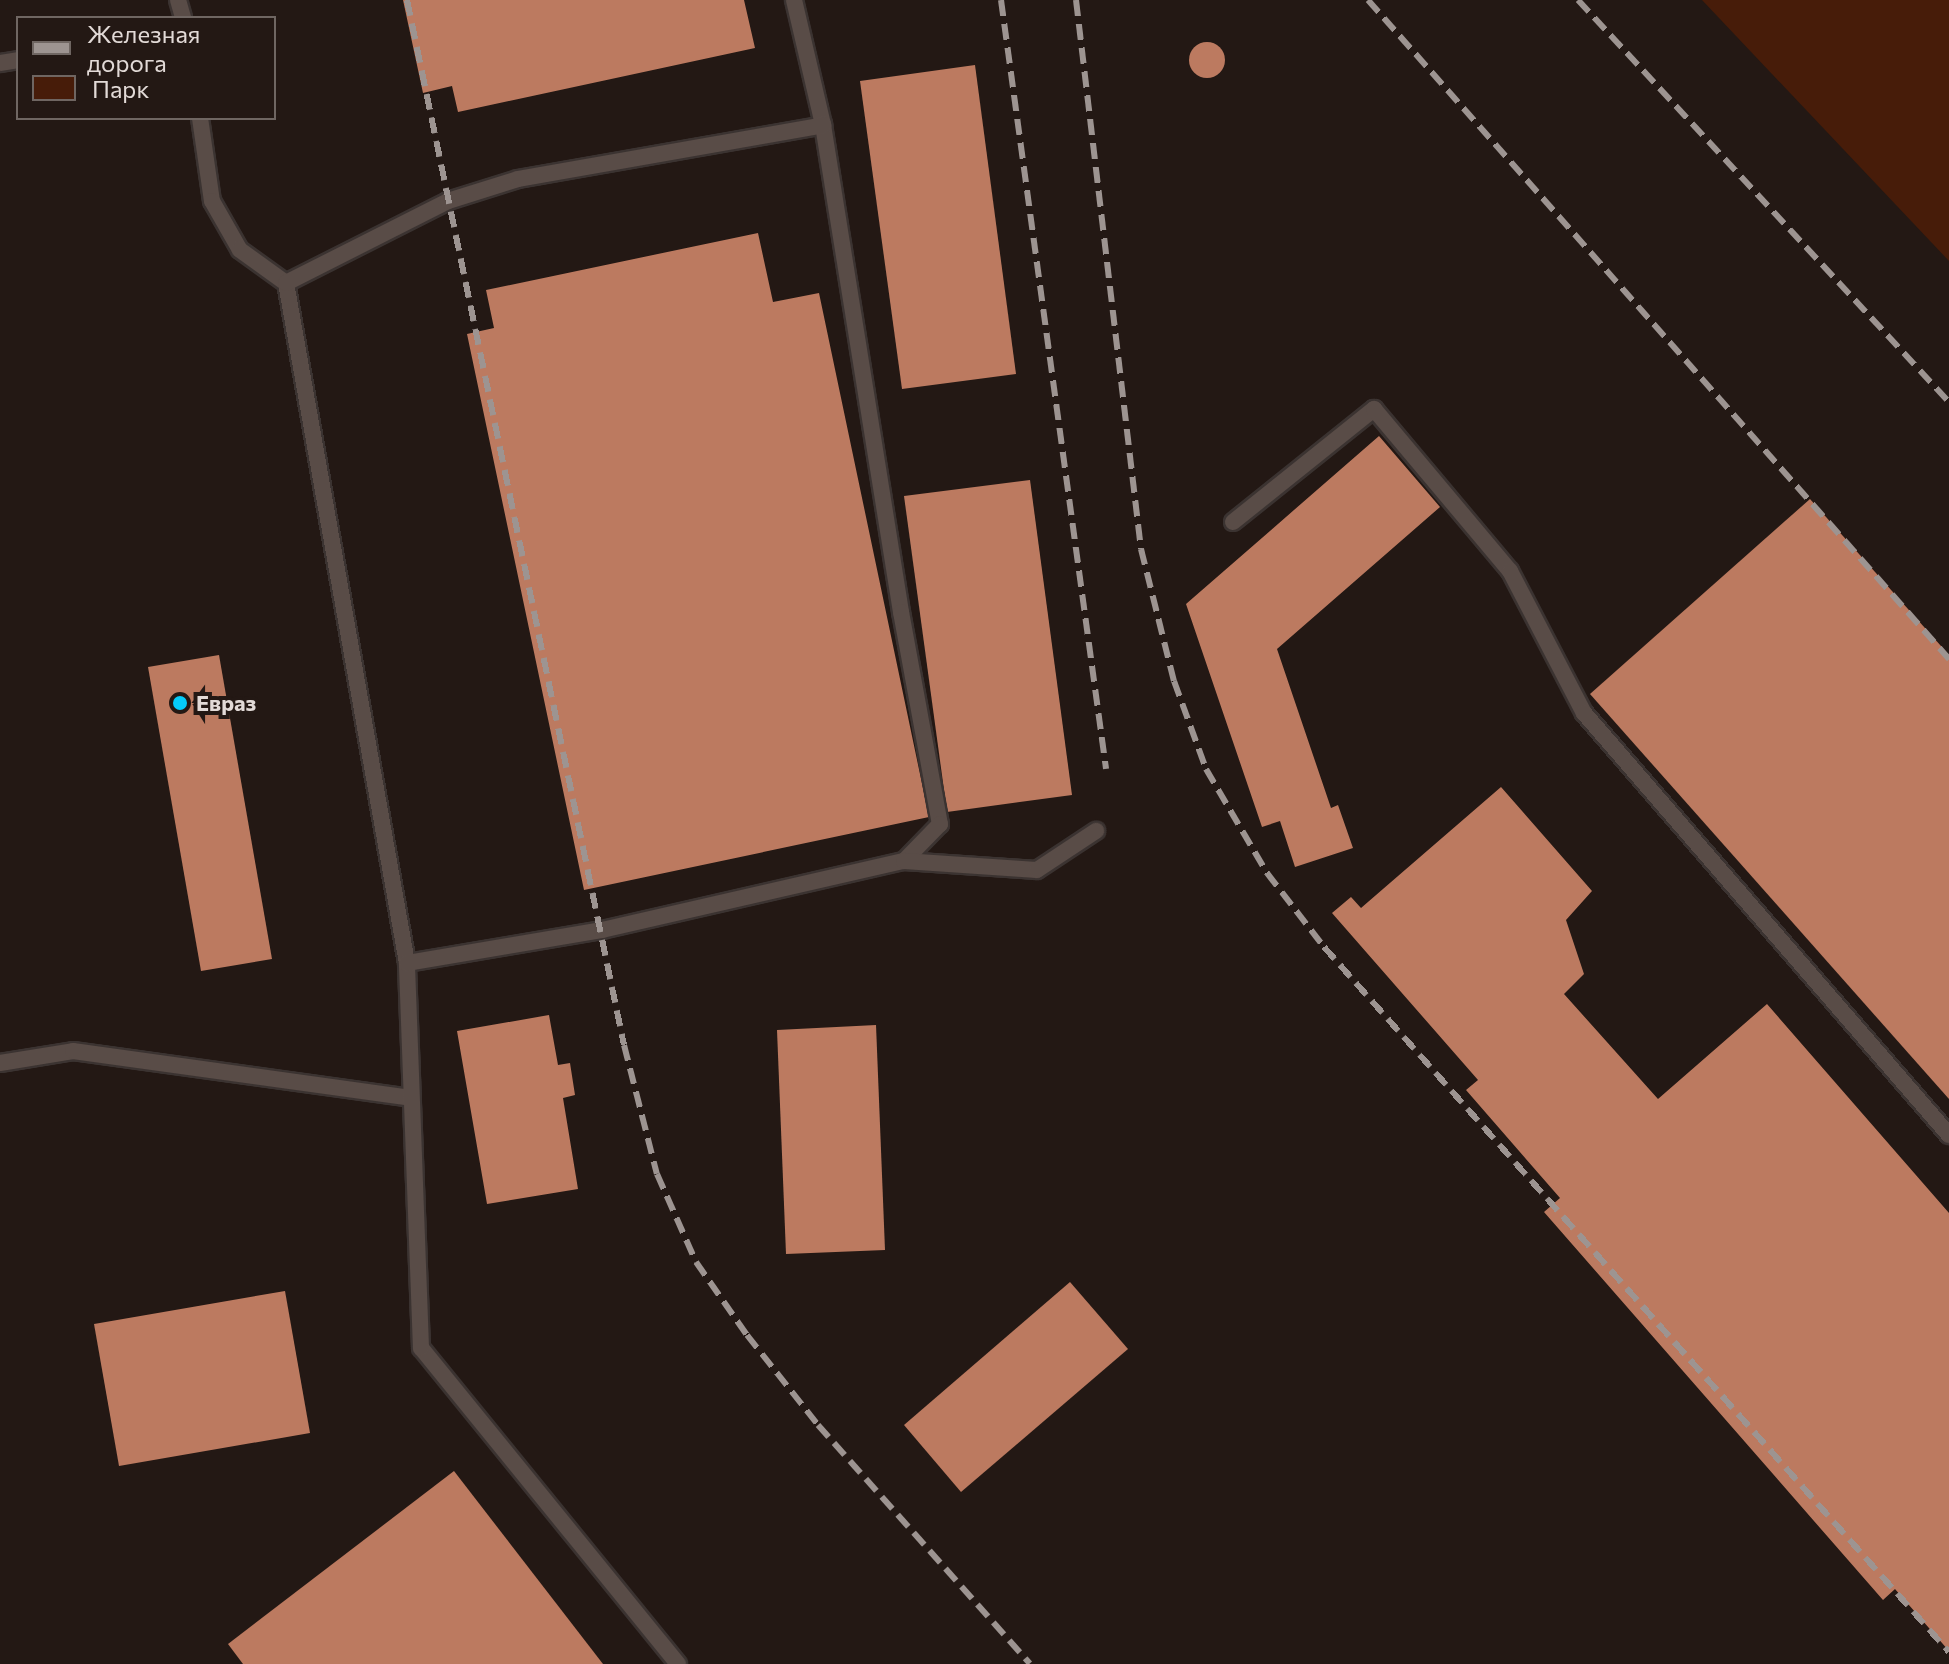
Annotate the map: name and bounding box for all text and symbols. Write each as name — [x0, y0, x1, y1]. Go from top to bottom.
legend — [16, 16, 276, 120]
text: Железная дорога — [87, 19, 200, 77]
text: Парк — [92, 74, 149, 103]
place label: Евраз — [196, 690, 256, 716]
marker: Евраз — [171, 694, 189, 712]

